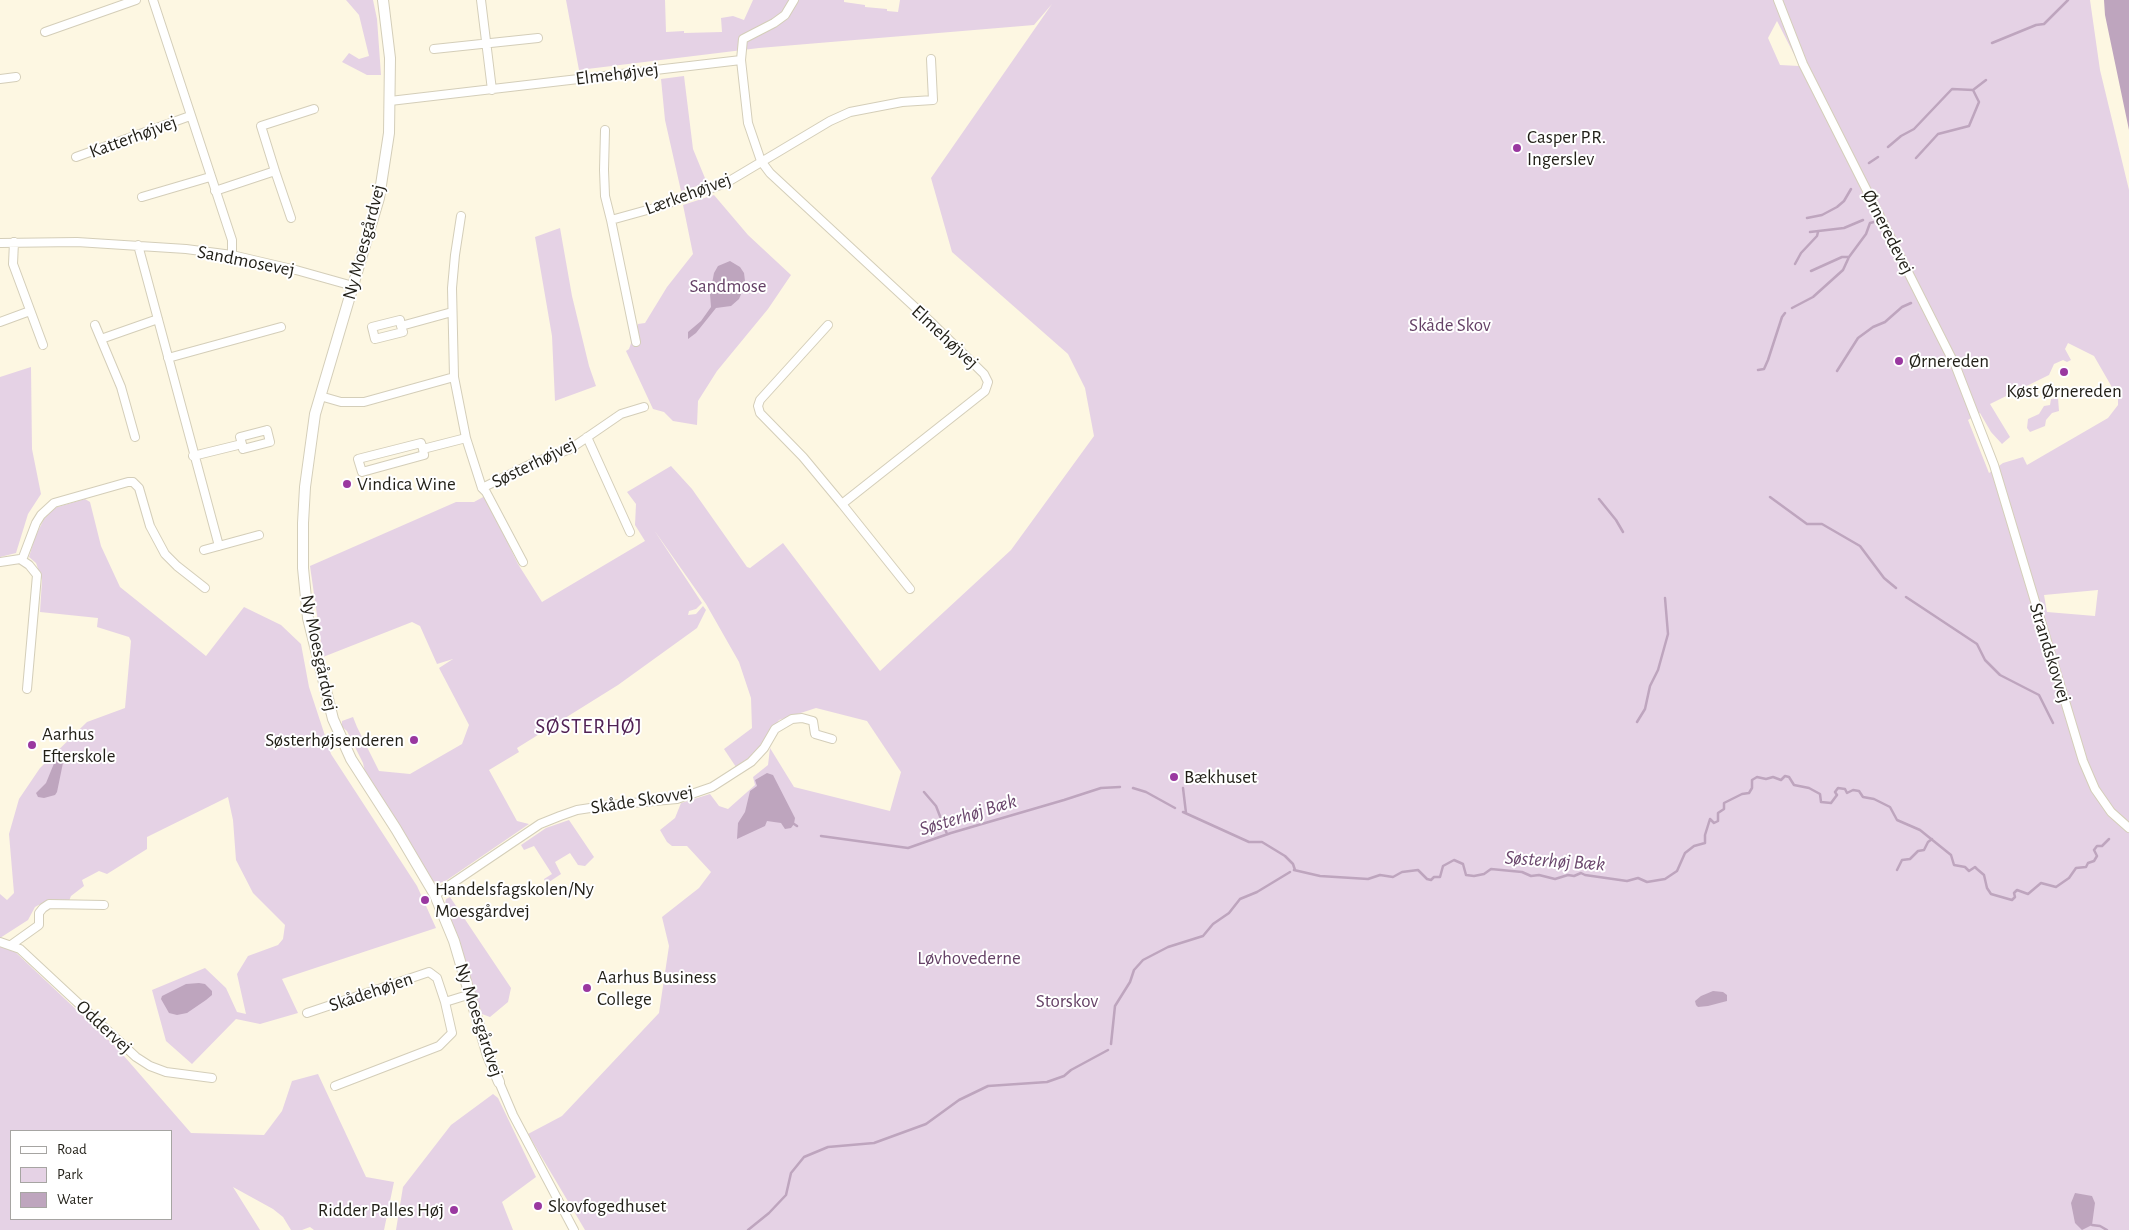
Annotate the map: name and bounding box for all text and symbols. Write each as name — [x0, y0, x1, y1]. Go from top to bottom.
street label: Elmehøjvej — [574, 58, 660, 90]
street label: Katterhøjvej — [86, 111, 180, 163]
place label: Casper P.R. Ingerslev — [1527, 126, 1606, 170]
marker: Casper P.R. Ingerslev — [1511, 142, 1523, 154]
street label: Lærkehøjvej — [642, 168, 734, 220]
street label: Ny Moesgårdvej — [338, 182, 390, 302]
street label: Ørneredevej — [1857, 186, 1919, 278]
street label: Sandmosevej — [195, 240, 297, 282]
park label: Sandmose — [689, 275, 767, 297]
street label: Elmehøjvej — [907, 300, 983, 374]
park label: Skåde Skov — [1409, 314, 1491, 336]
place label: Ørnereden — [1909, 350, 1989, 372]
marker: Ørnereden — [1893, 355, 1905, 367]
marker: Køst Ørnereden — [2058, 366, 2070, 378]
place label: Køst Ørnereden — [2006, 380, 2122, 402]
street label: Søsterhøjvej — [488, 433, 580, 493]
place label: Vindica Wine — [357, 473, 456, 495]
marker: Vindica Wine — [341, 478, 353, 490]
street label: Ny Moesgårdvej — [296, 593, 342, 713]
street label: Strandskovvej — [2024, 600, 2076, 706]
district label: SØSTERHØJ — [534, 714, 644, 740]
place label: Aarhus Efterskole — [42, 723, 116, 767]
place label: Søsterhøjsenderen — [265, 729, 404, 751]
marker: Søsterhøjsenderen — [408, 734, 420, 746]
marker: Aarhus Efterskole — [26, 739, 38, 751]
place label: Bækhuset — [1184, 766, 1257, 788]
marker: Bækhuset — [1168, 771, 1180, 783]
street label: Skåde Skovvej — [589, 781, 695, 819]
water label: Søsterhøj Bæk — [916, 789, 1020, 841]
water label: Søsterhøj Bæk — [1504, 846, 1606, 876]
place label: Handelsfagskolen/Ny Moesgårdvej — [435, 878, 594, 922]
marker: Handelsfagskolen/Ny Moesgårdvej — [419, 894, 431, 906]
park label: Løvhovederne — [917, 947, 1021, 969]
street label: Ny Moesgårdvej — [450, 960, 508, 1080]
place label: Aarhus Business College — [597, 966, 717, 1010]
street label: Skådehøjen — [326, 967, 416, 1017]
marker: Aarhus Business College — [581, 982, 593, 994]
park label: Storskov — [1036, 990, 1098, 1012]
street label: Oddervej — [71, 995, 137, 1059]
legend — [10, 1130, 172, 1220]
text: Road — [57, 1142, 87, 1157]
text: Park — [57, 1167, 83, 1182]
text: Water — [57, 1192, 93, 1207]
place label: Skovfogedhuset — [548, 1195, 666, 1217]
place label: Ridder Palles Høj — [318, 1199, 444, 1221]
marker: Skovfogedhuset — [532, 1200, 544, 1212]
marker: Ridder Palles Høj — [448, 1204, 460, 1216]

